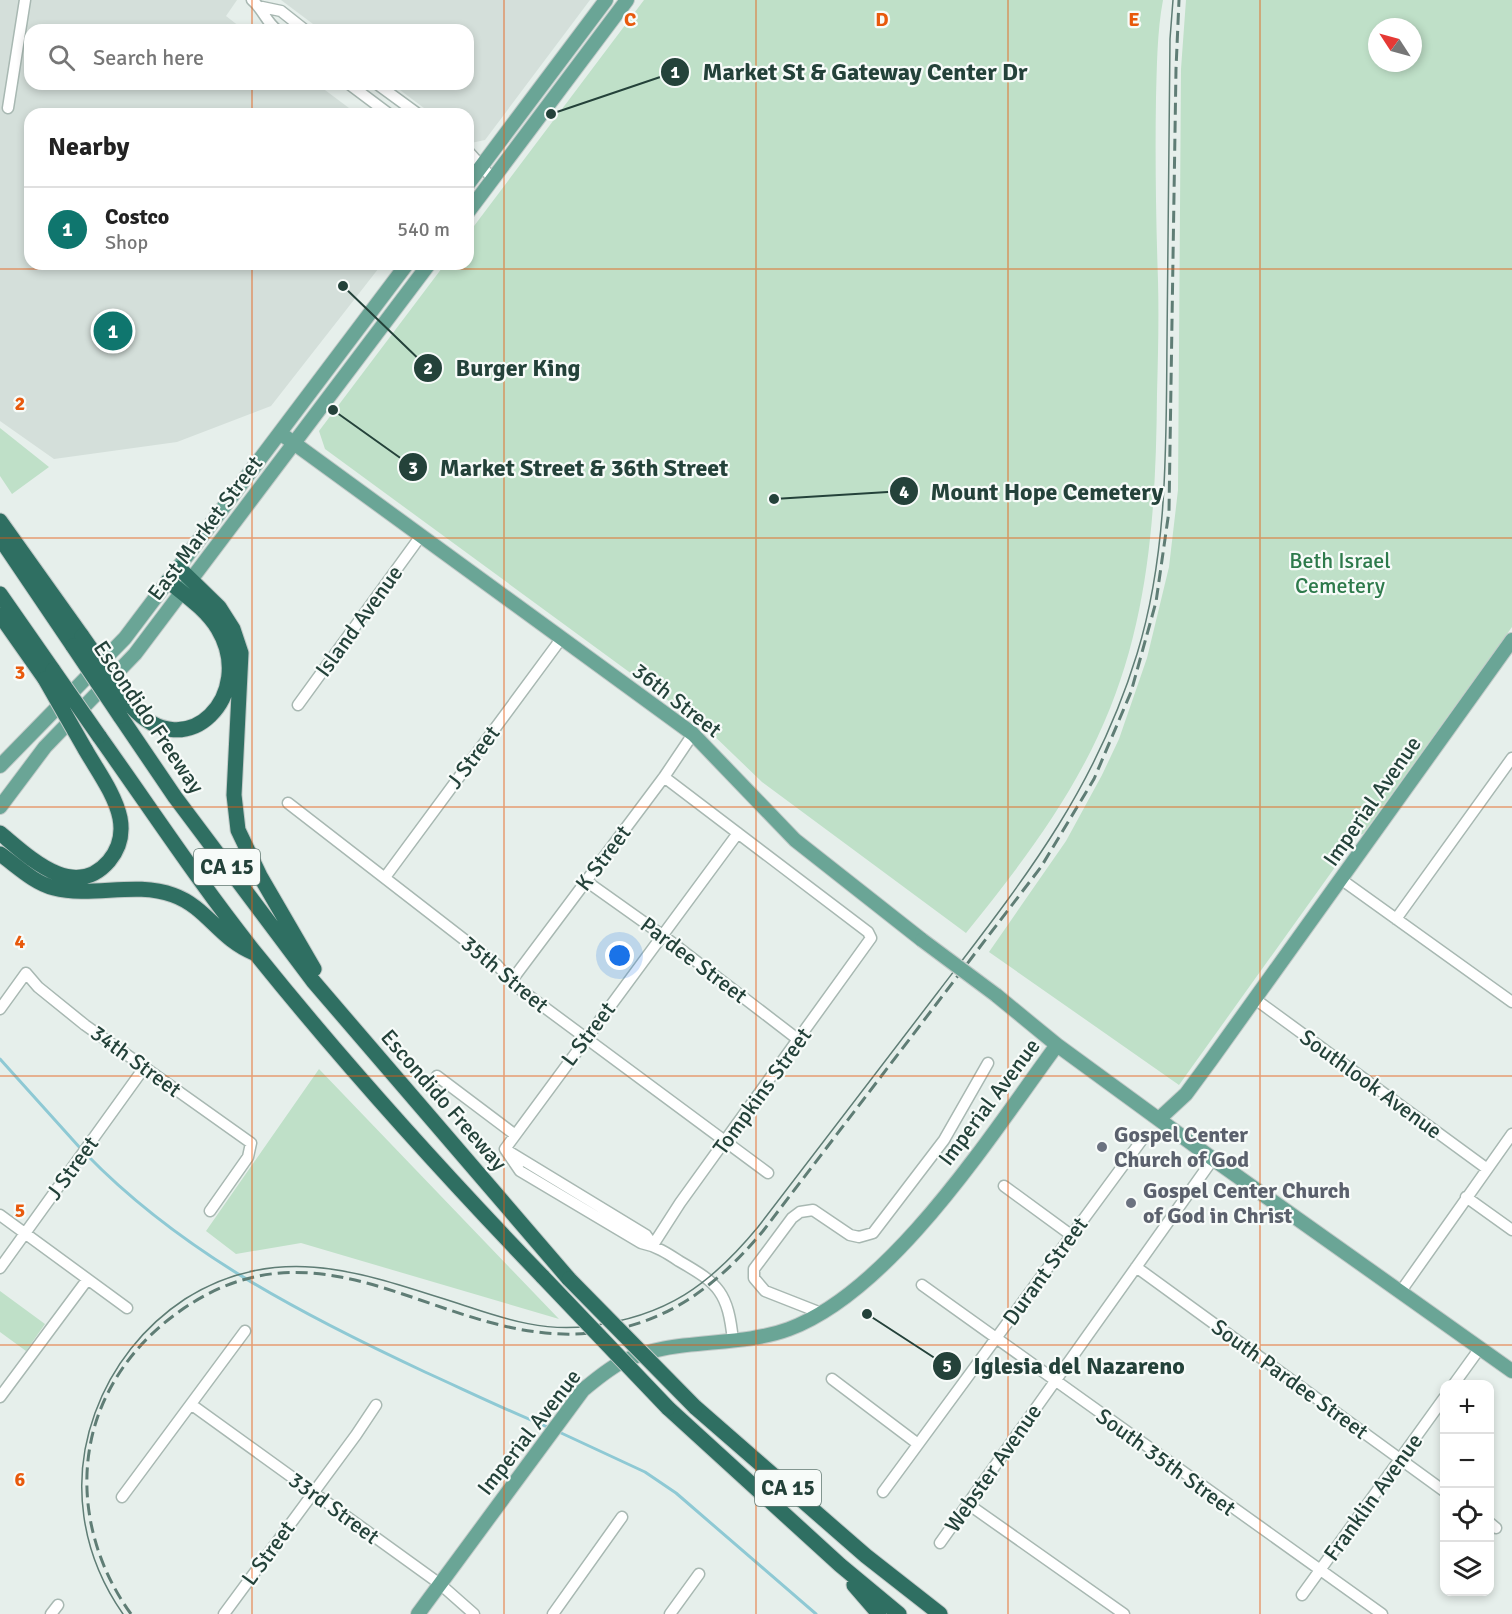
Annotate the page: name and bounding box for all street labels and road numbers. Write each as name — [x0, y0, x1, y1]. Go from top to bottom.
street label: East Market Street — [142, 450, 268, 606]
street label: Island Avenue — [310, 560, 408, 682]
street label: Escondido Freeway — [88, 635, 210, 799]
street label: 36th Street — [627, 657, 727, 743]
street label: J Street — [441, 720, 506, 794]
street label: Imperial Avenue — [1317, 731, 1427, 871]
street label: K Street — [570, 820, 637, 896]
road number: CA 15 — [194, 849, 260, 885]
street label: Pardee Street — [635, 911, 753, 1009]
street label: 35th Street — [456, 930, 554, 1018]
street label: L Street — [555, 996, 621, 1071]
street label: 34th Street — [85, 1019, 187, 1103]
street label: Tompkins Street — [707, 1022, 817, 1160]
street label: Southlook Avenue — [1295, 1023, 1447, 1145]
street label: Escondido Freeway — [375, 1024, 513, 1177]
street label: Imperial Avenue — [932, 1033, 1046, 1171]
street label: J Street — [40, 1131, 104, 1205]
street label: Durant Street — [997, 1211, 1093, 1330]
street label: South Pardee Street — [1206, 1313, 1374, 1445]
street label: Imperial Avenue — [471, 1364, 587, 1500]
street label: Webster Avenue — [939, 1399, 1047, 1537]
street label: South 35th Street — [1091, 1402, 1241, 1522]
street label: Franklin Avenue — [1318, 1428, 1428, 1566]
street label: 33rd Street — [283, 1466, 385, 1550]
road number: CA 15 — [755, 1470, 821, 1506]
street label: L Street — [235, 1515, 301, 1591]

